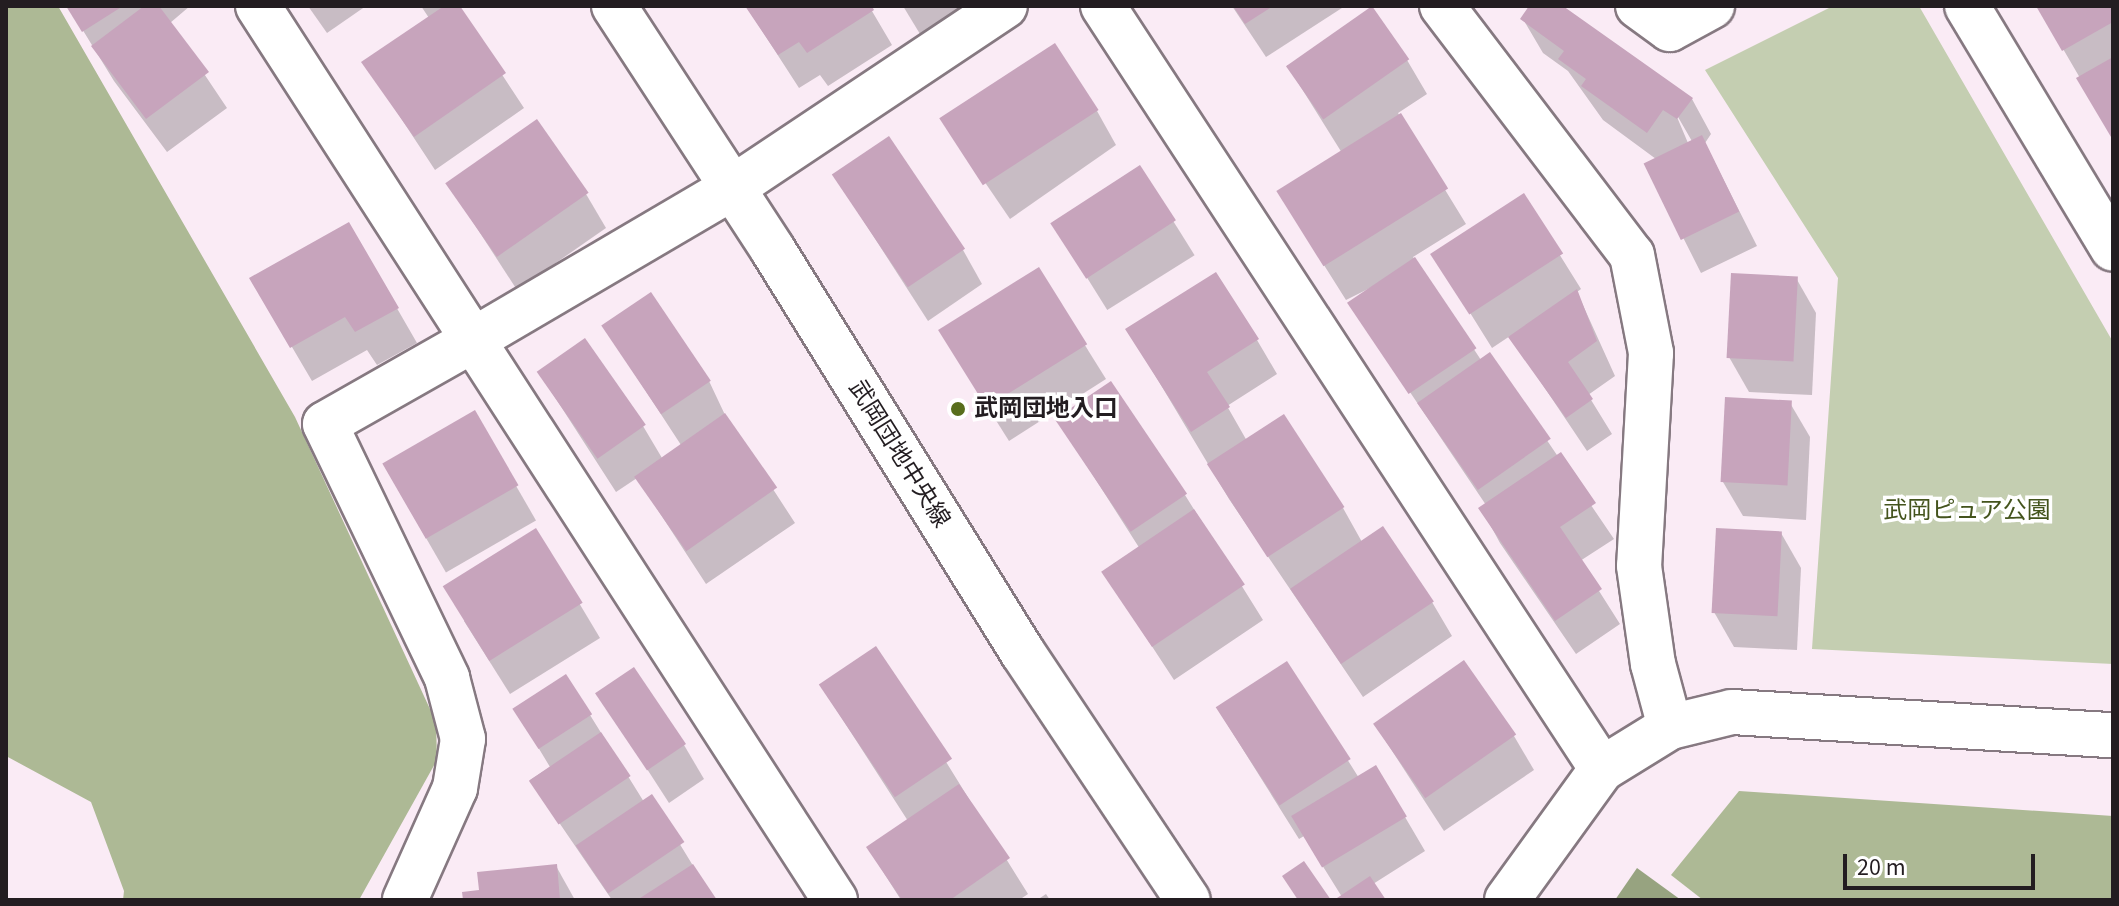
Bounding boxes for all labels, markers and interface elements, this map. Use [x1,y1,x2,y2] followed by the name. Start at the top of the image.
[842,375,956,533] street label: 武岡団地中央線
[974,395,1118,423] place label: 武岡団地入口
[949,400,967,418] marker: 武岡団地入口
[1883,497,2051,525] park label: 武岡ピュア公園
[1847,838,2039,888] scale bar
[1857,850,1906,885] text: 20 m

